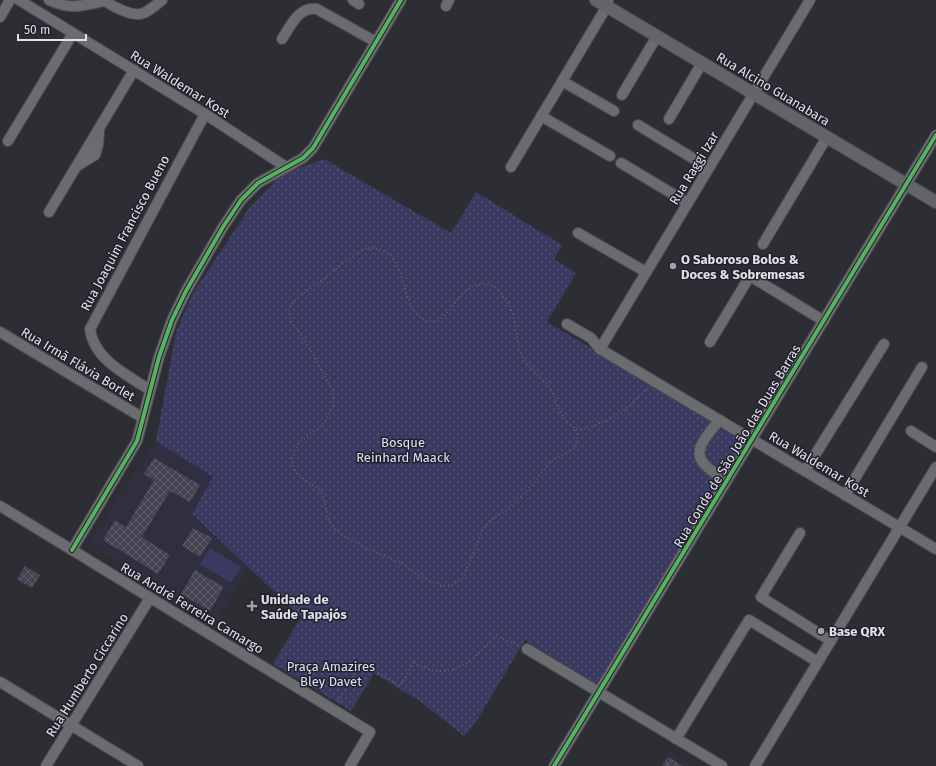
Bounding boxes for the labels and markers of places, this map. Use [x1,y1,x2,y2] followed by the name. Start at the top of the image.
[681,252,806,282] place label: O Saboroso Bolos & Doces & Sobremesas
[668,261,678,271] marker: O Saboroso Bolos & Doces & Sobremesas
[261,592,347,622] place label: Unidade de Saúde Tapajós
[246,600,258,612] marker: Unidade de Saúde Tapajós
[829,624,886,639] place label: Base QRX
[816,626,826,636] marker: Base QRX

